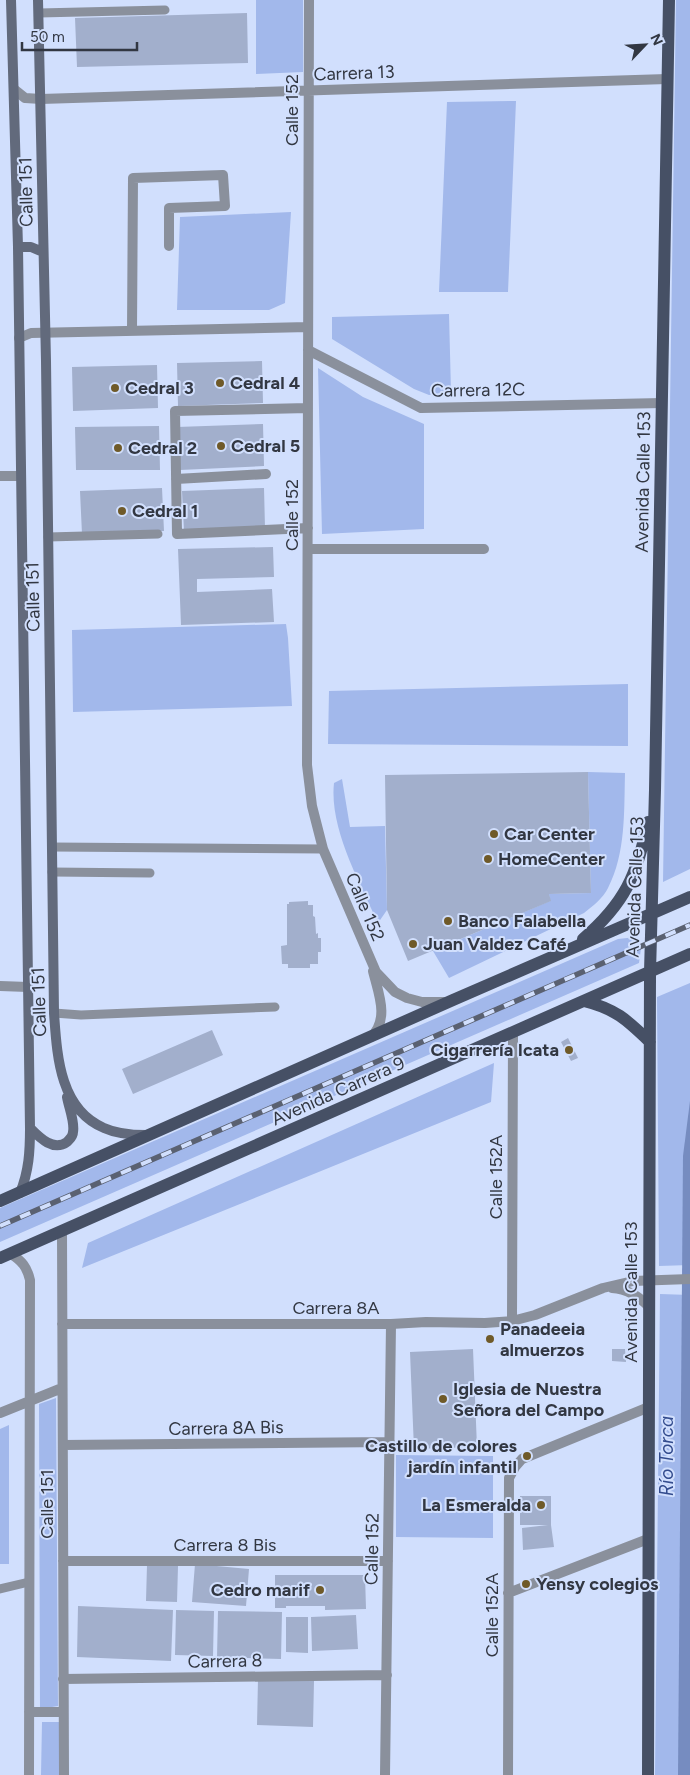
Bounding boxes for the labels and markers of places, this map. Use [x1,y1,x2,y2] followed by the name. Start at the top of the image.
[230,372,300,394] place label: Cedral 4
[125,377,194,399] place label: Cedral 3
[214,377,226,389] marker: Cedral 4
[109,382,121,394] marker: Cedral 3
[231,435,300,457] place label: Cedral 5
[128,437,197,459] place label: Cedral 2
[215,440,227,452] marker: Cedral 5
[112,442,124,454] marker: Cedral 2
[132,500,198,522] place label: Cedral 1
[116,505,128,517] marker: Cedral 1
[504,823,595,845] place label: Car Center
[488,828,500,840] marker: Car Center
[498,848,605,870] place label: HomeCenter
[482,853,494,865] marker: HomeCenter
[458,910,586,932] place label: Banco Falabella
[442,915,454,927] marker: Banco Falabella
[423,933,567,955] place label: Juan Valdez Café
[407,938,419,950] marker: Juan Valdez Café
[430,1039,559,1061] place label: Cigarrería Icata
[563,1044,575,1056] marker: Cigarrería Icata
[500,1318,585,1361] place label: Panadeeia almuerzos
[484,1333,496,1345] marker: Panadeeia almuerzos
[453,1378,604,1421] place label: Iglesia de Nuestra Señora del Campo
[437,1393,449,1405] marker: Iglesia de Nuestra Señora del Campo
[365,1435,518,1478] place label: Castillo de colores jardín infantil
[521,1450,533,1462] marker: Castillo de colores jardín infantil
[422,1494,531,1516] place label: La Esmeralda
[535,1499,547,1511] marker: La Esmeralda
[536,1573,659,1595] place label: Yensy colegios
[520,1578,532,1590] marker: Yensy colegios
[211,1579,311,1601] place label: Cedro marif
[314,1584,326,1596] marker: Cedro marif

